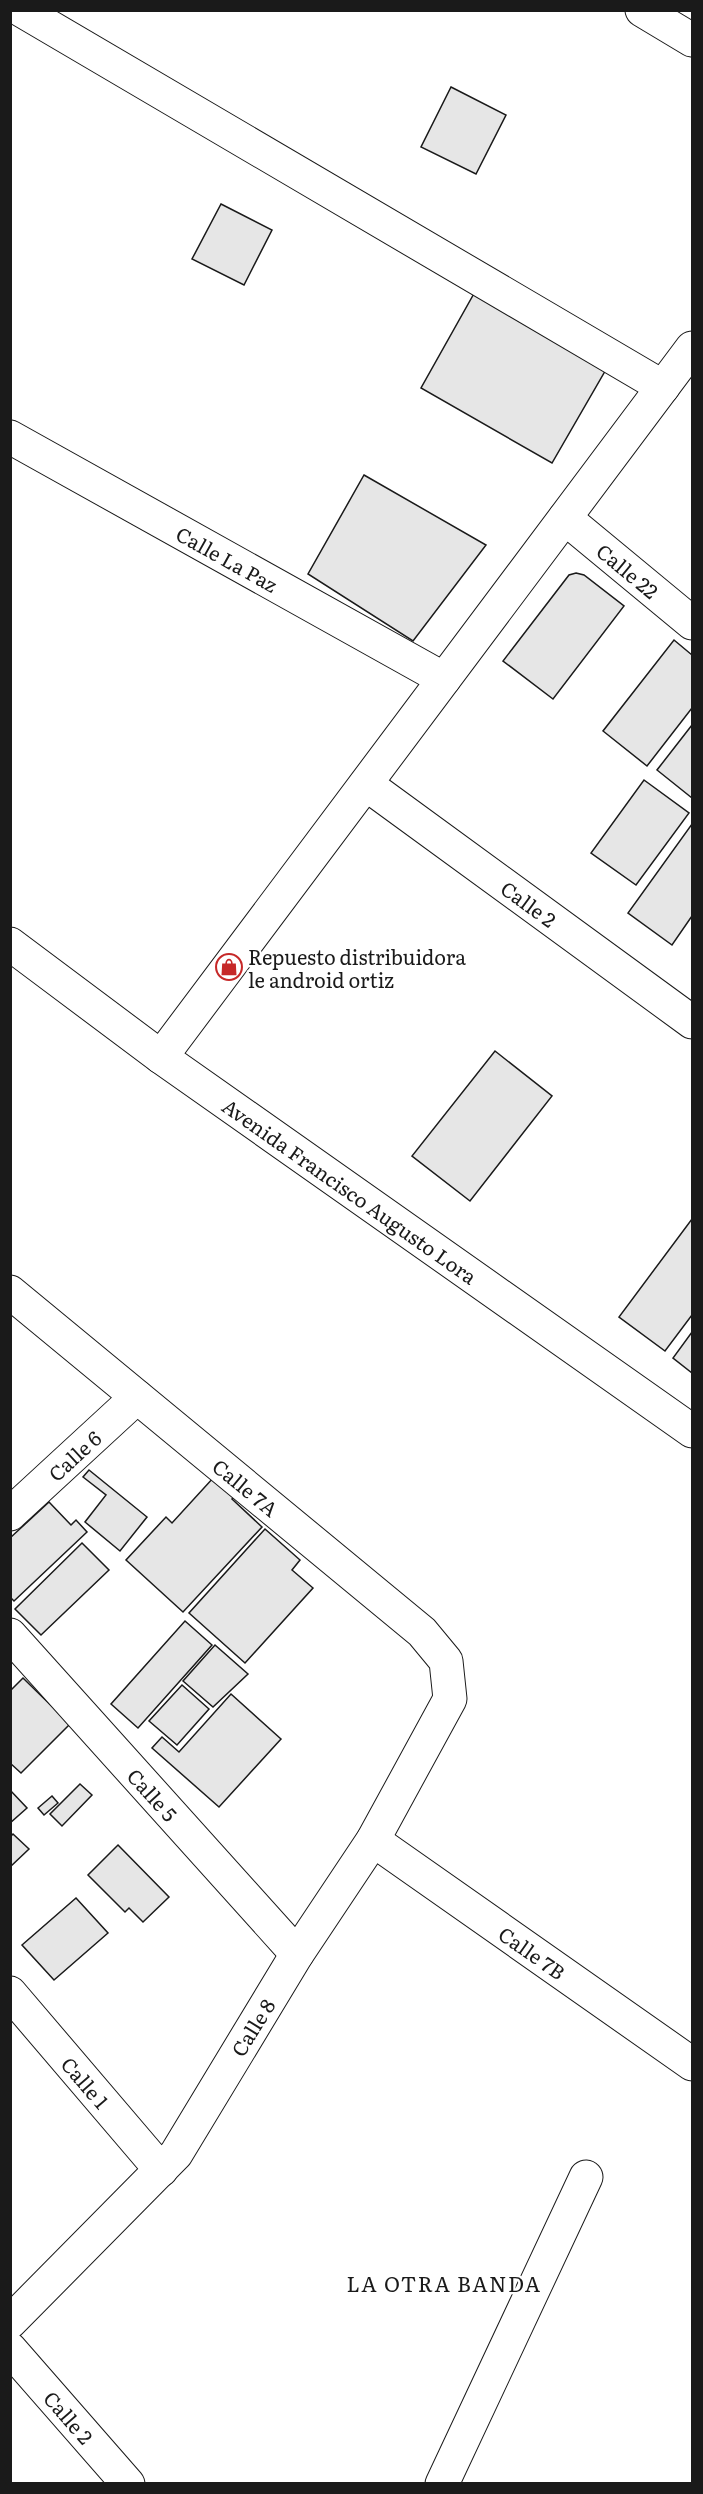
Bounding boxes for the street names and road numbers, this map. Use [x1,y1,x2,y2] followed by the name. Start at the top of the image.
[171,518,284,599] street label: Calle La Paz
[591,536,666,605] street label: Calle 22
[495,873,563,934] street label: Calle 2
[217,1090,484,1291] street label: Avenida Francisco Augusto Lora
[41,1423,107,1487] street label: Calle 6
[207,1451,285,1523] street label: Calle 7A
[121,1761,185,1827] street label: Calle 5
[493,1918,572,1986] street label: Calle 7B
[223,1992,281,2062] street label: Calle 8
[55,2049,117,2115] street label: Calle 1
[37,2383,101,2450] street label: Calle 2

